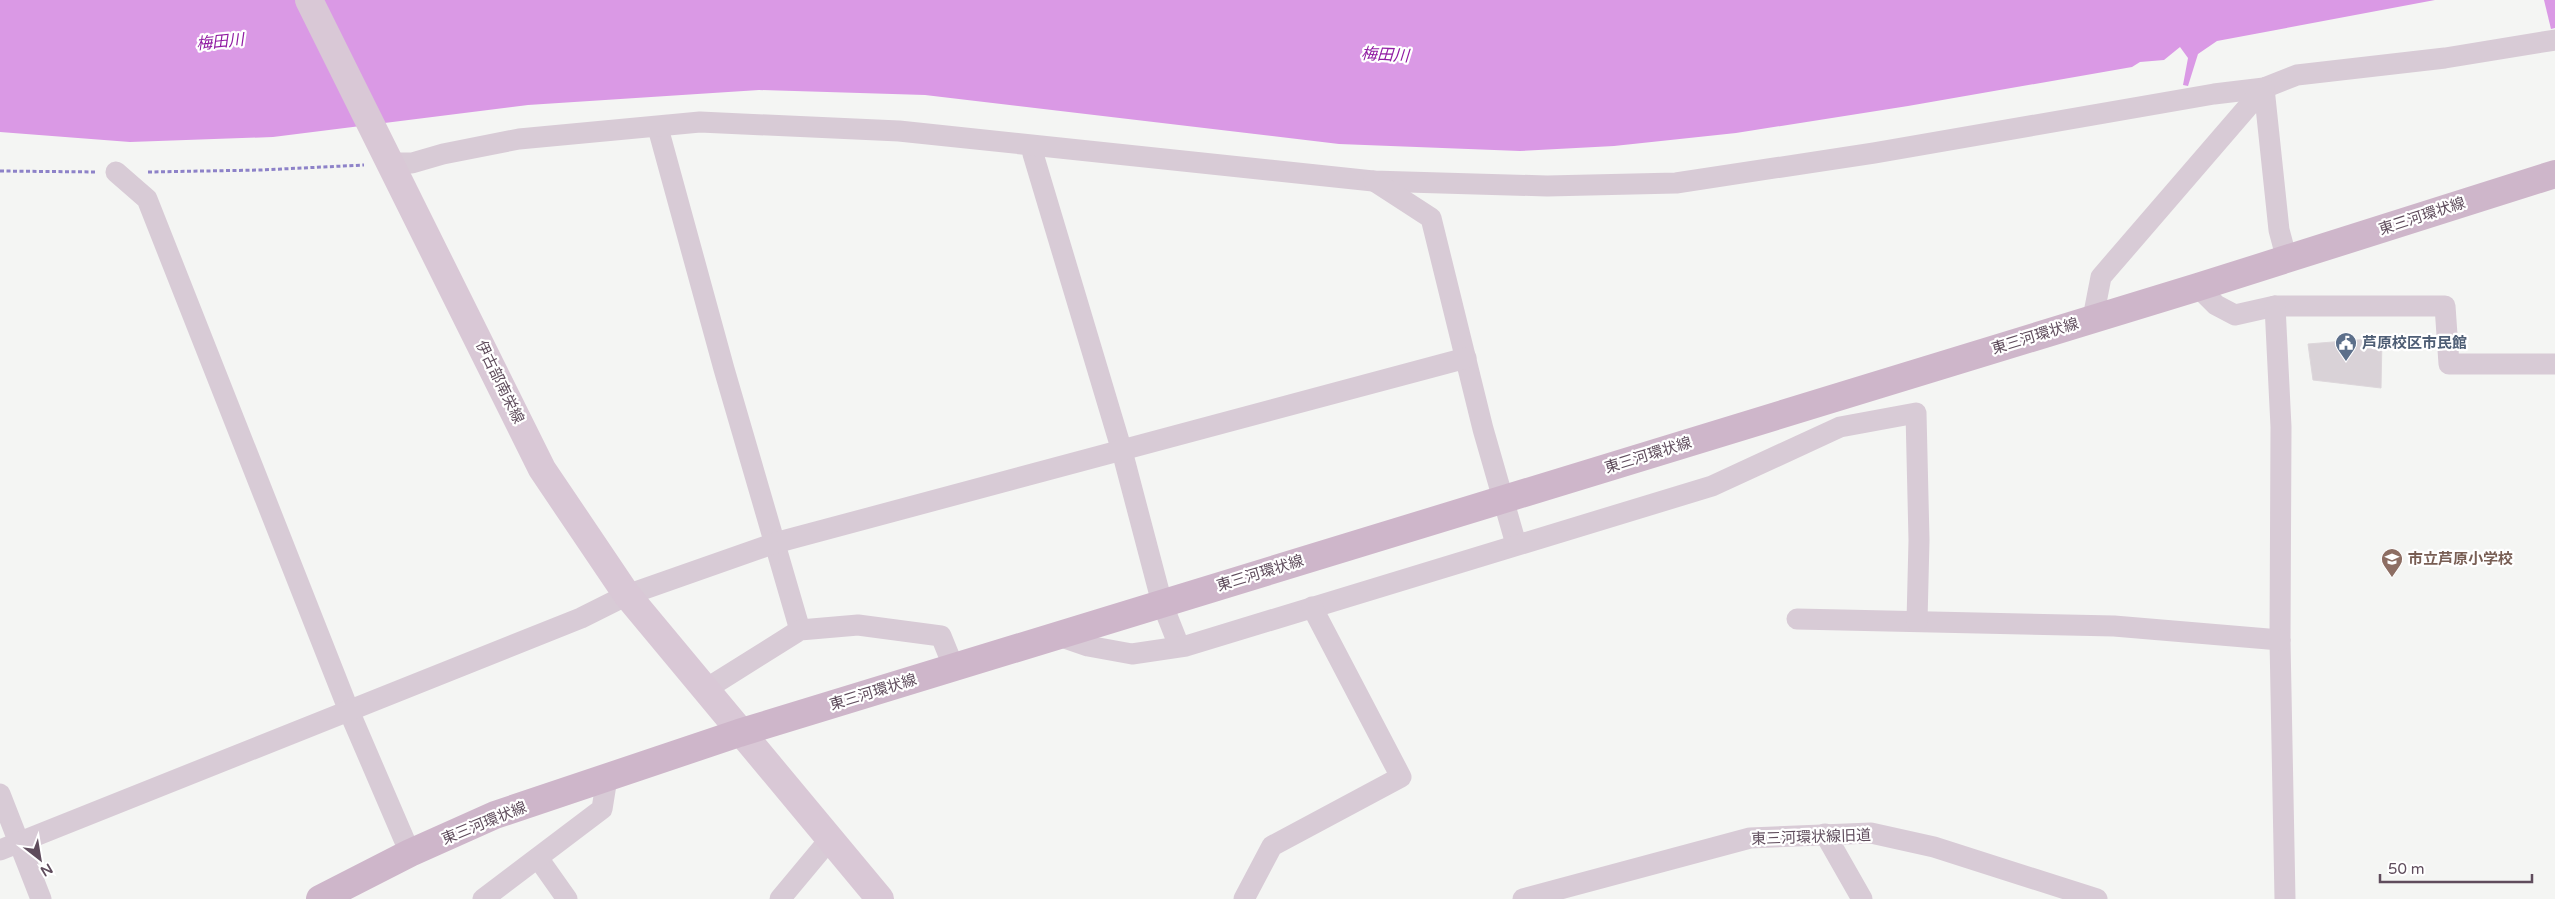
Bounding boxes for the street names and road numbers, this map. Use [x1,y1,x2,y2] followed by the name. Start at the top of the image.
[2376,194,2468,238] street label: 東三河環状線
[1989,314,2081,358] street label: 東三河環状線
[472,338,528,426] street label: 伊古部南栄線
[1602,433,1694,477] street label: 東三河環状線
[1214,551,1306,595] street label: 東三河環状線
[827,670,919,714] street label: 東三河環状線
[439,798,529,848] street label: 東三河環状線
[1751,826,1871,848] street label: 東三河環状線旧道

